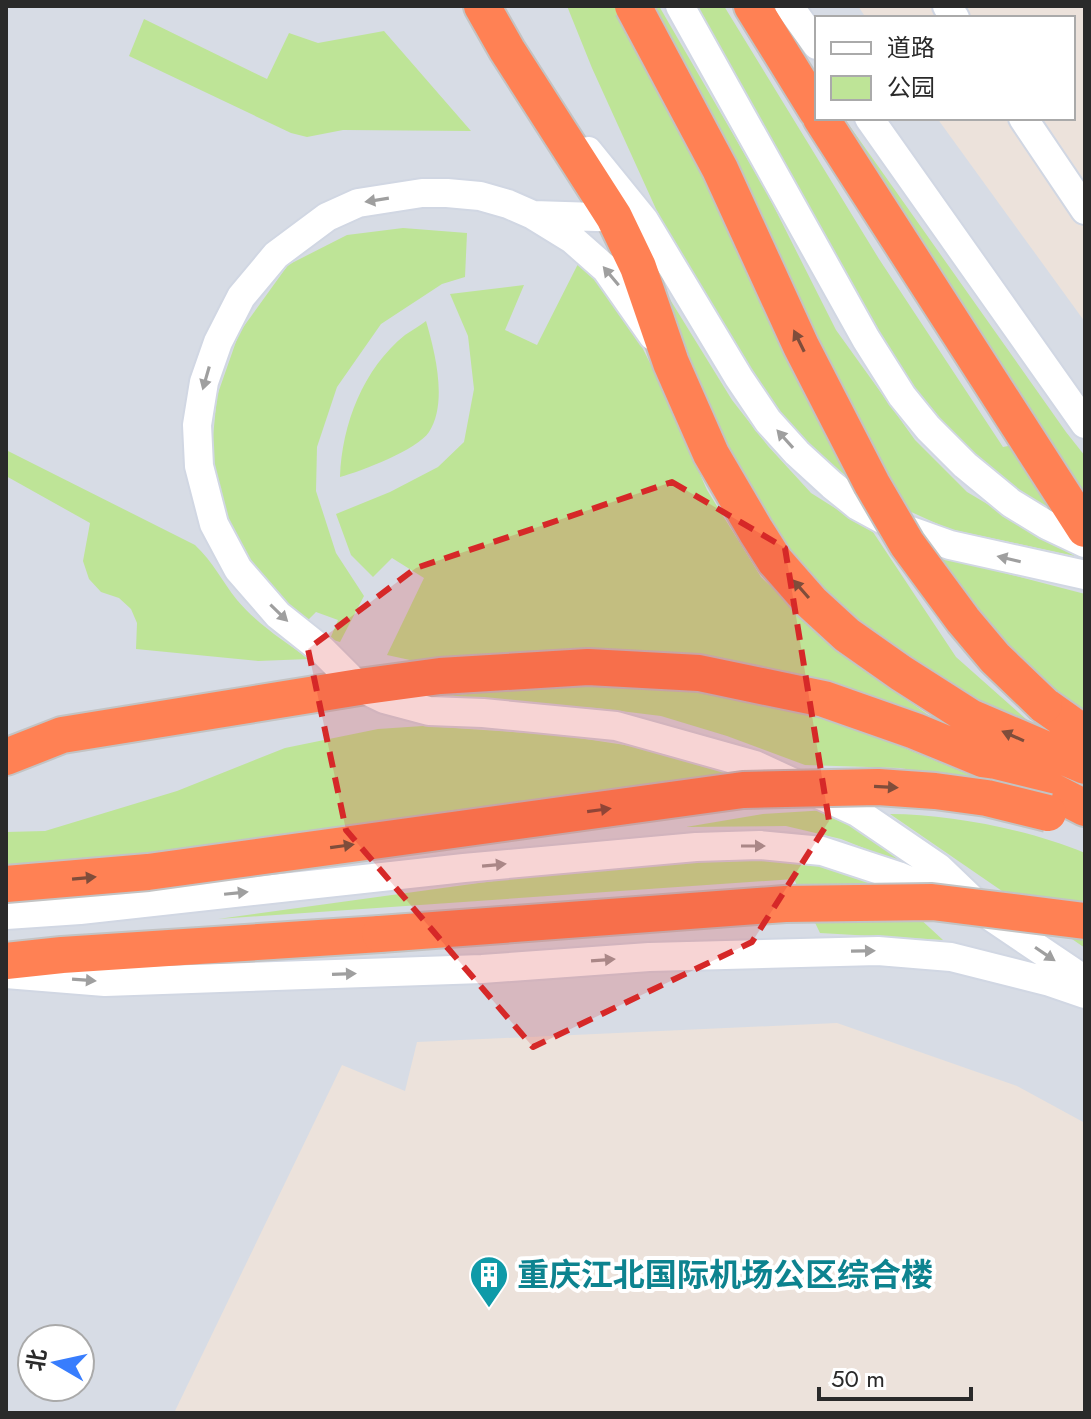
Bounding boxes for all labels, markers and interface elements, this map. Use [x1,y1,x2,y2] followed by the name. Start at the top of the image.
[815,16,1075,120] legend
[887,30,935,65] text: 道路
[887,70,935,105] text: 公园
[364,194,389,207] one-way arrow
[603,266,619,286] one-way arrow
[792,330,806,353] one-way arrow
[199,367,212,391] one-way arrow
[776,430,794,449] one-way arrow
[996,552,1021,565] one-way arrow
[792,580,810,599] one-way arrow
[269,604,288,622] one-way arrow
[1001,729,1025,743] one-way arrow
[874,781,899,794] one-way arrow
[587,803,612,816] one-way arrow
[330,839,355,852] one-way arrow
[741,840,766,852] one-way arrow
[482,858,507,871] one-way arrow
[72,871,97,884] one-way arrow
[224,886,249,899] one-way arrow
[851,945,876,957] one-way arrow
[1035,946,1056,961] one-way arrow
[591,953,616,966] one-way arrow
[332,967,357,980] one-way arrow
[72,974,97,987] one-way arrow
[517,1252,933,1298] place label: 重庆江北国际机场公区综合楼
[468,1254,510,1309] building icon: 重庆江北国际机场公区综合楼
[16,1323,96,1403] north arrow
[19,1346,54,1373] text: 北
[819,1351,971,1401] scale bar
[831,1361,885,1396] text: 50 m

